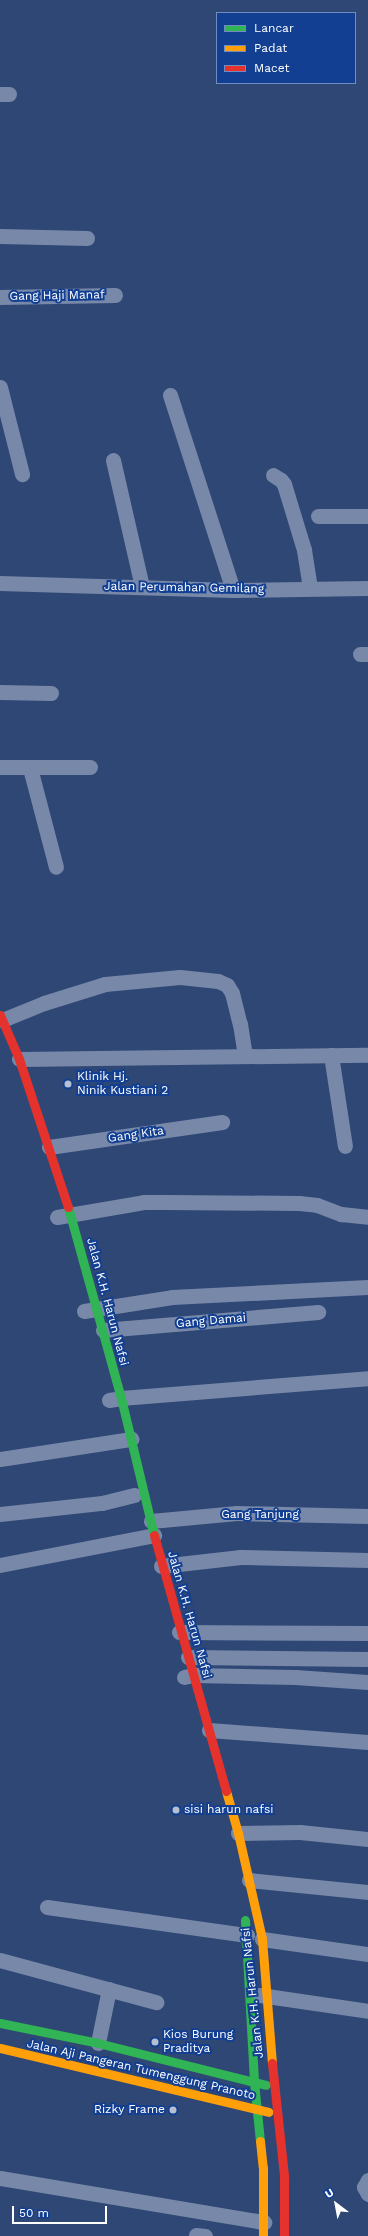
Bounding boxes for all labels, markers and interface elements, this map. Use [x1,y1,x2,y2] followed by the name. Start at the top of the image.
[216,12,356,84] legend
[254,21,294,35] text: Lancar
[254,41,287,55] text: Padat
[254,61,289,75] text: Macet
[9,288,105,304] street label: Gang Haji Manaf
[104,579,264,597] street label: Jalan Perumahan Gemilang
[77,1070,169,1098] place label: Klinik Hj. Ninik Kustiani 2
[62,1078,74,1090] marker: Klinik Hj. Ninik Kustiani 2
[107,1124,165,1146] street label: Gang Kita
[83,1237,131,1367] street label: Jalan K.H. Harun Nafsi
[175,1311,247,1331] street label: Gang Damai
[221,1508,299,1522] street label: Gang Tanjung
[164,1550,214,1680] street label: Jalan K.H. Harun Nafsi
[184,1803,274,1817] place label: sisi harun nafsi
[171,1805,181,1815] marker: sisi harun nafsi
[239,1927,267,2059] street label: Jalan K.H. Harun Nafsi
[163,2028,233,2056] place label: Kios Burung Praditya
[25,2037,257,2103] street label: Jalan Aji Pangeran Tumenggung Pranoto
[150,2037,160,2047] marker: Kios Burung Praditya
[94,2103,165,2117] place label: Rizky Frame
[168,2105,178,2115] marker: Rizky Frame
[316,2184,356,2224] north arrow
[323,2186,336,2201] text: U
[14,2198,109,2224] scale bar
[19,2206,49,2220] text: 50 m

